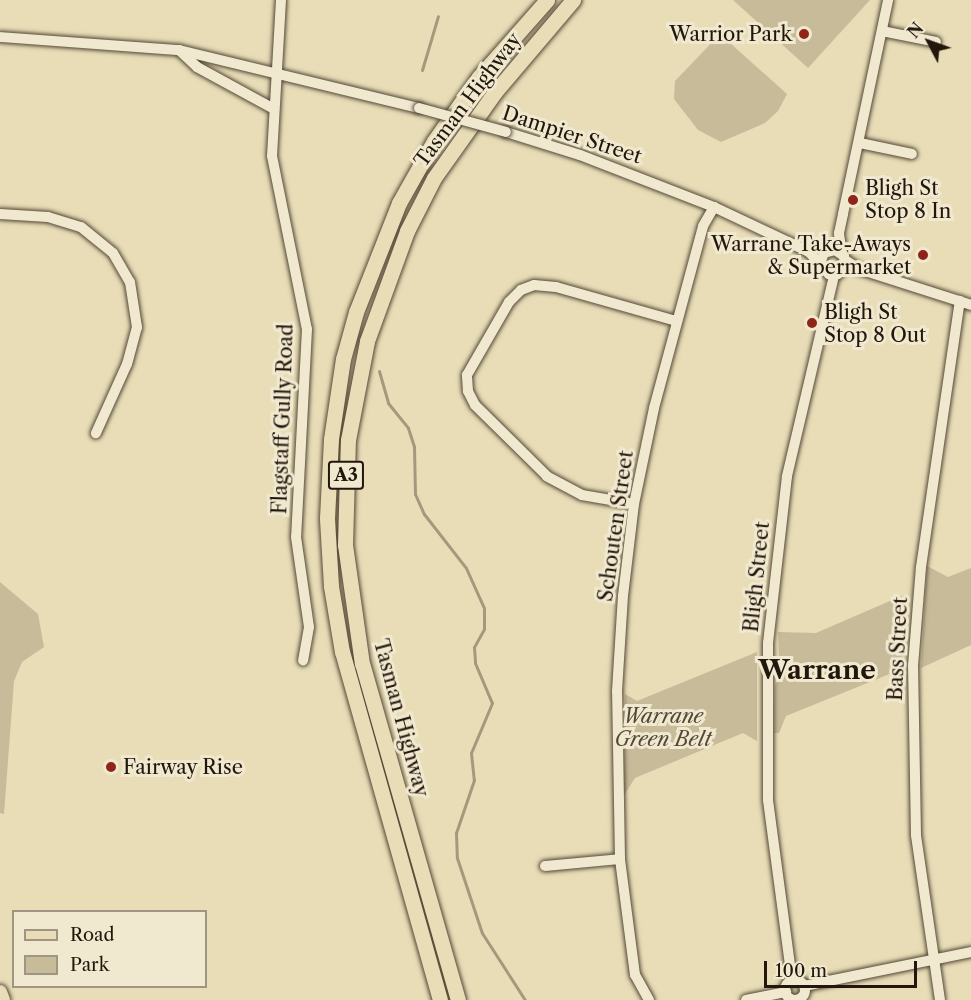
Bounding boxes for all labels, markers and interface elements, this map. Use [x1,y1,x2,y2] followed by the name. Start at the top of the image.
[899,12,959,72] north arrow
[903,18,928,42] text: N
[669,22,792,46] place label: Warrior Park
[797,27,811,41] marker: Warrior Park
[410,28,526,172] street label: Tasman Highway
[499,101,645,169] street label: Dampier Street
[865,176,951,223] place label: Bligh St Stop 8 In
[846,193,860,207] marker: Bligh St Stop 8 In
[711,232,911,279] place label: Warrane Take-Aways & Supermarket
[916,248,930,262] marker: Warrane Take-Aways & Supermarket
[824,300,926,347] place label: Bligh St Stop 8 Out
[805,316,819,330] marker: Bligh St Stop 8 Out
[268,323,298,515] street label: Flagstaff Gully Road
[594,449,638,603] street label: Schouten Street
[326,460,366,490] road number: A3
[739,521,775,633] street label: Bligh Street
[883,596,913,702] street label: Bass Street
[368,637,434,799] street label: Tasman Highway
[758,655,876,687] district label: Warrane
[614,705,712,752] park label: Warrane Green Belt
[123,755,243,779] place label: Fairway Rise
[104,760,118,774] marker: Fairway Rise
[12,910,207,988] legend
[70,924,115,946] text: Road
[767,949,920,987] scale bar
[70,954,109,976] text: Park
[775,960,827,982] text: 100 m

